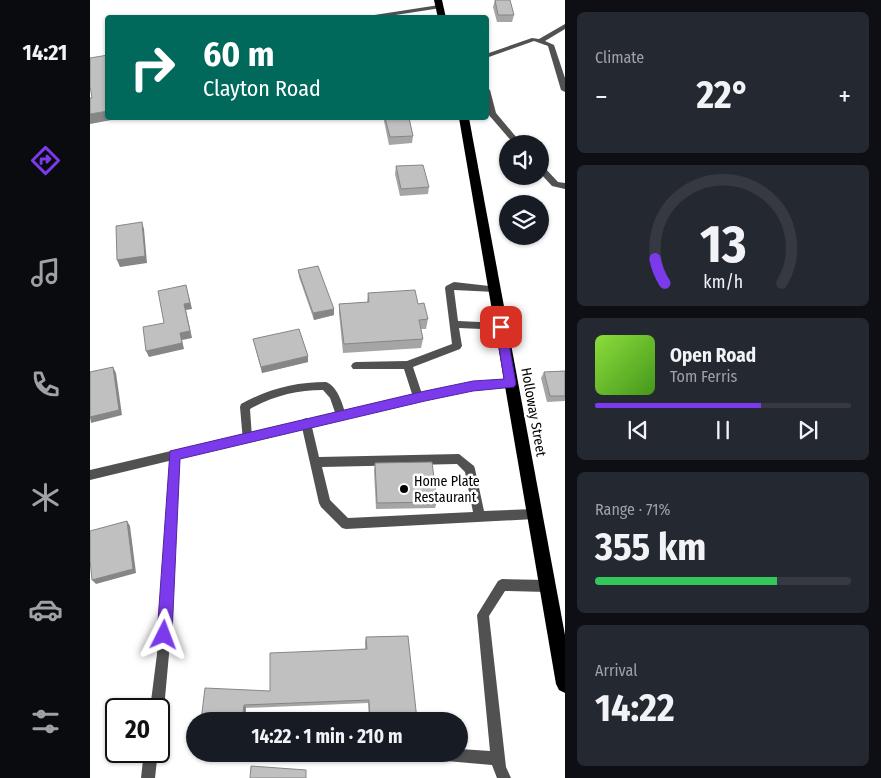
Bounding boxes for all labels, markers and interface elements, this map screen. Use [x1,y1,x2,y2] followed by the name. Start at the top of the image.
[203,33,274,75] text: 60 m
[120,35,185,100] icon: right
[23,39,67,66] text: 14:21
[595,48,644,67] text: Climate
[696,72,749,118] text: 22°
[203,75,321,102] text: Clayton Road
[595,80,608,113] text: −
[838,80,851,113] text: +
[499,135,549,245] map controls
[499,135,549,185] button: sound
[28,143,63,178] icon: directions
[499,195,549,245] button: layers
[700,213,746,276] text: 13
[28,255,63,290] icon: music
[703,271,743,293] text: km/h
[480,306,522,348] pin
[487,313,515,341] icon: arrive
[670,344,756,367] text: Open Road
[517,366,550,458] street label: Holloway Street
[28,367,63,402] icon: phone
[670,367,737,386] text: Tom Ferris
[624,416,652,444] icon: previous
[709,416,737,444] icon: pause
[794,416,822,444] icon: next
[414,473,480,506] place label: Home Plate Restaurant
[28,480,63,515] icon: climate
[398,483,410,495] marker: Home Plate Restaurant
[595,500,670,519] text: Range · 71%
[595,524,706,570] text: 355 km
[28,592,63,627] icon: car
[137,608,189,660] position arrow
[595,661,637,680] text: Arrival
[595,685,675,731] text: 14:22
[105,698,170,763] speed limit sign: 20
[28,704,63,739] icon: filters
[252,725,402,748] text: 14:22 · 1 min · 210 m

